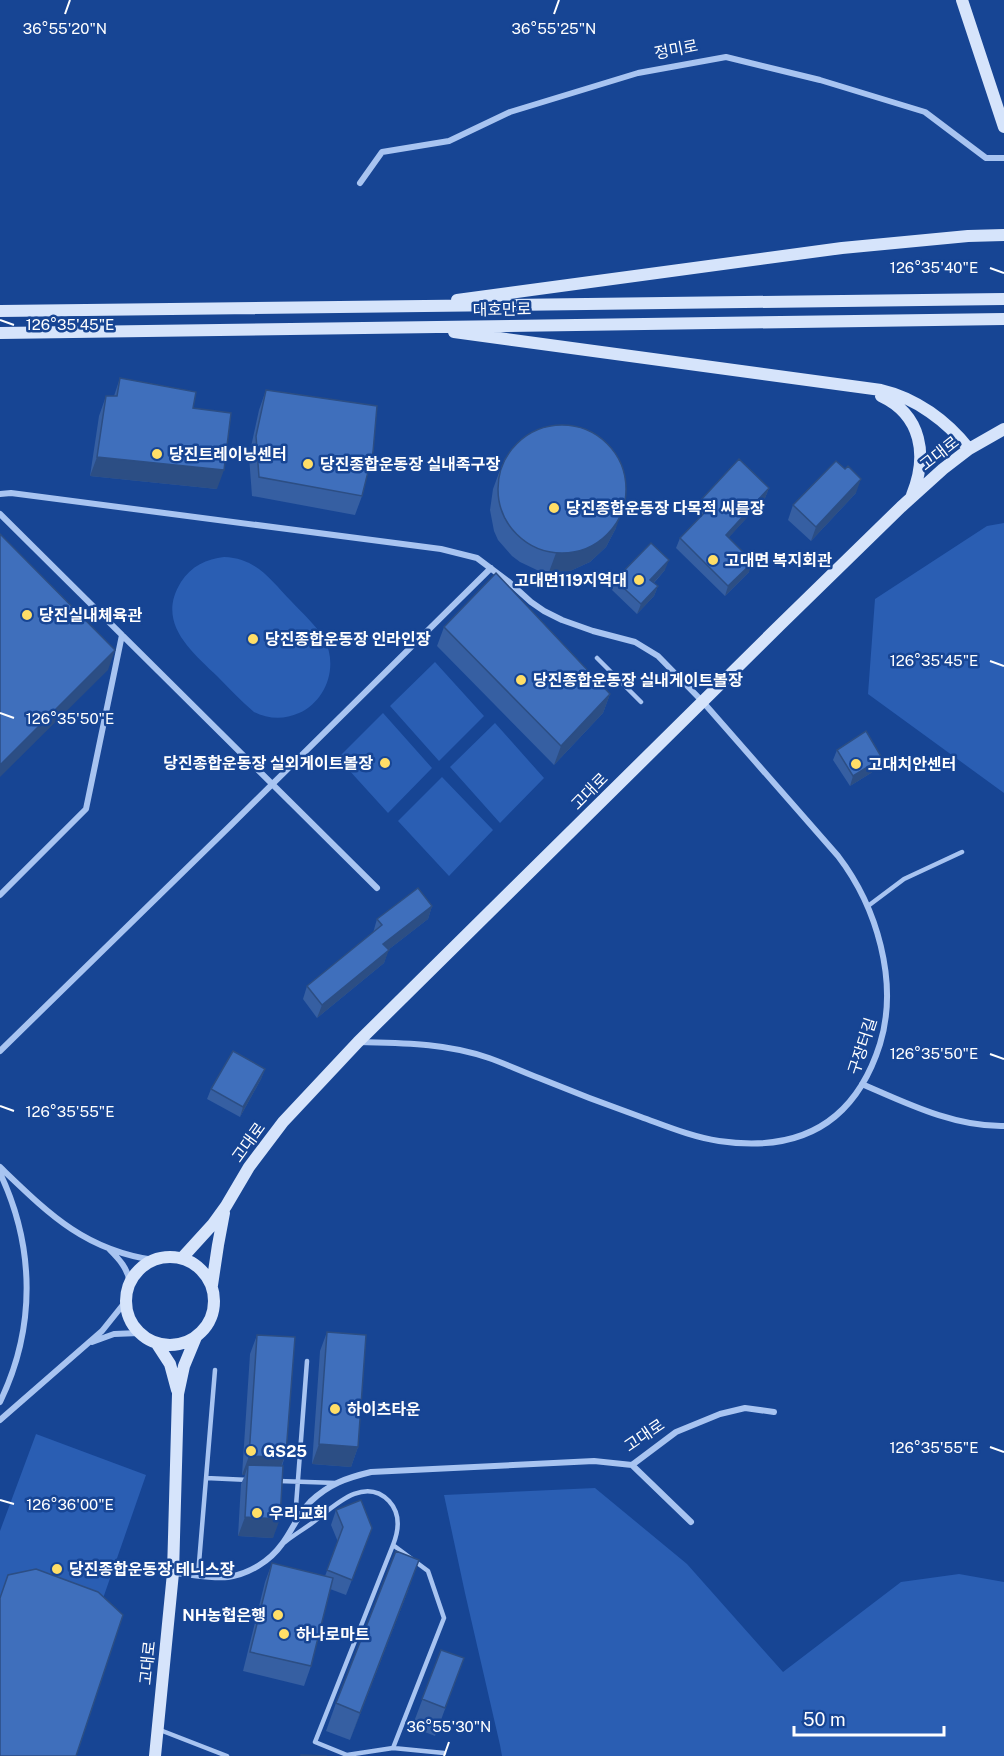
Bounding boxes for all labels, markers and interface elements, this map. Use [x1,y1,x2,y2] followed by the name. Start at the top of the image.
[23,20,107,37] text: 36°55'20"N
[512,20,596,37] text: 36°55'25"N
[653,36,700,63] street label: 정미로
[890,259,978,276] text: 126°35'40"E
[472,299,532,320] street label: 대호만로
[26,316,114,333] text: 126°35'45"E
[916,432,963,474] street label: 고대로
[169,445,287,464] place label: 당진트레이닝센터
[150,447,164,461] marker: 당진트레이닝센터
[320,455,501,474] place label: 당진종합운동장 실내족구장
[301,457,315,471] marker: 당진종합운동장 실내족구장
[566,499,765,518] place label: 당진종합운동장 다목적 씨름장
[547,501,561,515] marker: 당진종합운동장 다목적 씨름장
[725,551,832,570] place label: 고대면 복지회관
[706,553,720,567] marker: 고대면 복지회관
[514,571,627,590] place label: 고대면119지역대
[632,573,646,587] marker: 고대면119지역대
[39,606,142,625] place label: 당진실내체육관
[20,608,34,622] marker: 당진실내체육관
[265,630,431,649] place label: 당진종합운동장 인라인장
[246,632,260,646] marker: 당진종합운동장 인라인장
[890,652,978,669] text: 126°35'45"E
[533,671,743,690] place label: 당진종합운동장 실내게이트볼장
[514,673,528,687] marker: 당진종합운동장 실내게이트볼장
[26,710,114,727] text: 126°35'50"E
[163,754,373,773] place label: 당진종합운동장 실외게이트볼장
[868,755,956,774] place label: 고대치안센터
[378,756,392,770] marker: 당진종합운동장 실외게이트볼장
[849,757,863,771] marker: 고대치안센터
[567,769,612,814] street label: 고대로
[844,1015,881,1077] street label: 구장터길
[890,1045,978,1062] text: 126°35'50"E
[25,1103,115,1120] text: 126°35'55"E
[228,1119,269,1166] street label: 고대로
[347,1400,421,1419] place label: 하이츠타운
[328,1402,342,1416] marker: 하이츠타운
[621,1415,668,1456] street label: 고대로
[889,1439,979,1456] text: 126°35'55"E
[263,1442,307,1461] place label: GS25
[244,1444,258,1458] marker: GS25
[26,1496,114,1513] text: 126°36'00"E
[269,1504,328,1523] place label: 우리교회
[250,1506,264,1520] marker: 우리교회
[69,1560,235,1579] place label: 당진종합운동장 테니스장
[50,1562,64,1576] marker: 당진종합운동장 테니스장
[182,1606,266,1625] place label: NH농협은행
[271,1608,285,1622] marker: NH농협은행
[296,1625,370,1644] place label: 하나로마트
[277,1627,291,1641] marker: 하나로마트
[136,1640,159,1686] street label: 고대로
[794,1699,944,1737] scale bar
[803,1709,846,1730] text: 50 m
[407,1718,491,1735] text: 36°55'30"N

